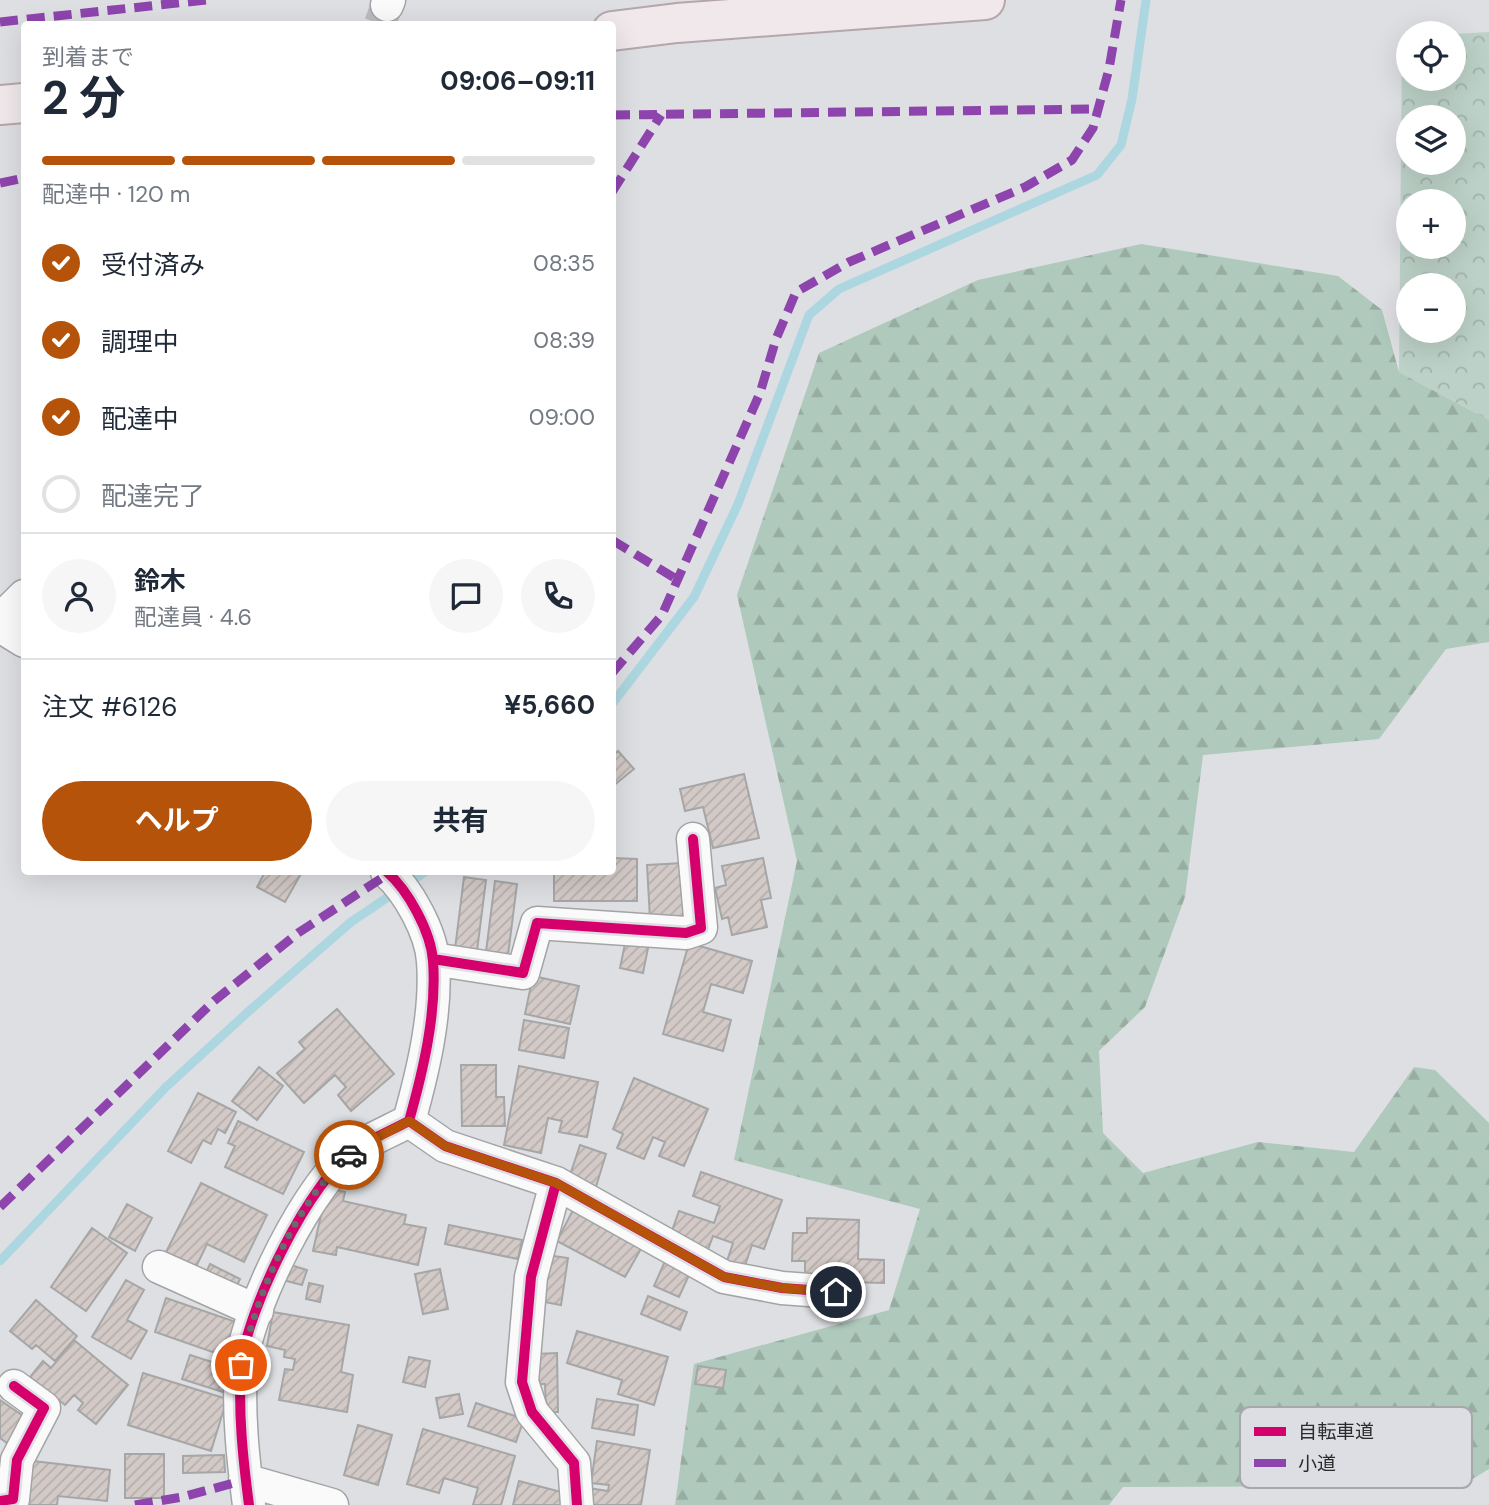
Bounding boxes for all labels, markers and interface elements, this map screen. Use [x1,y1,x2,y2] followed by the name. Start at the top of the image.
[1396,21,1466,343] map controls
[1396,21,1466,91] button: locate
[42,42,134,72] text: 到着まで
[440,64,595,98] text: 09:06–09:11
[42,68,125,128] text: 2 分
[1396,105,1466,175] button: layers
[42,179,190,209] text: 配達中 · 120 m
[1396,189,1466,259] button: +
[42,244,80,282] icon: check
[101,248,205,282] text: 受付済み
[533,248,595,278] text: 08:35
[1396,273,1466,343] button: −
[42,321,80,359] icon: check
[101,325,179,359] text: 調理中
[533,325,595,355] text: 08:39
[42,398,80,436] icon: check
[101,402,179,436] text: 配達中
[529,402,595,432] text: 09:00
[101,479,205,513] text: 配達完了
[42,559,116,633] button: person
[429,559,503,633] button: chat
[521,559,595,633] button: phone
[134,564,186,598] text: 鈴木
[134,602,252,632] text: 配達員 · 4.6
[504,688,595,722] text: ¥5,660
[42,690,178,724] text: 注文 #6126
[42,781,312,861] button: ヘルプ
[326,781,595,861] button: 共有
[314,1120,384,1190] courier
[330,1136,368,1174] icon: car
[806,1262,866,1322] pin
[817,1273,855,1311] icon: home
[211,1335,271,1395] pin
[222,1346,260,1384] icon: bag
[1240,1407,1472,1488] legend
[1298,1419,1374,1444] text: 自転車道
[1298,1451,1336,1476] text: 小道

